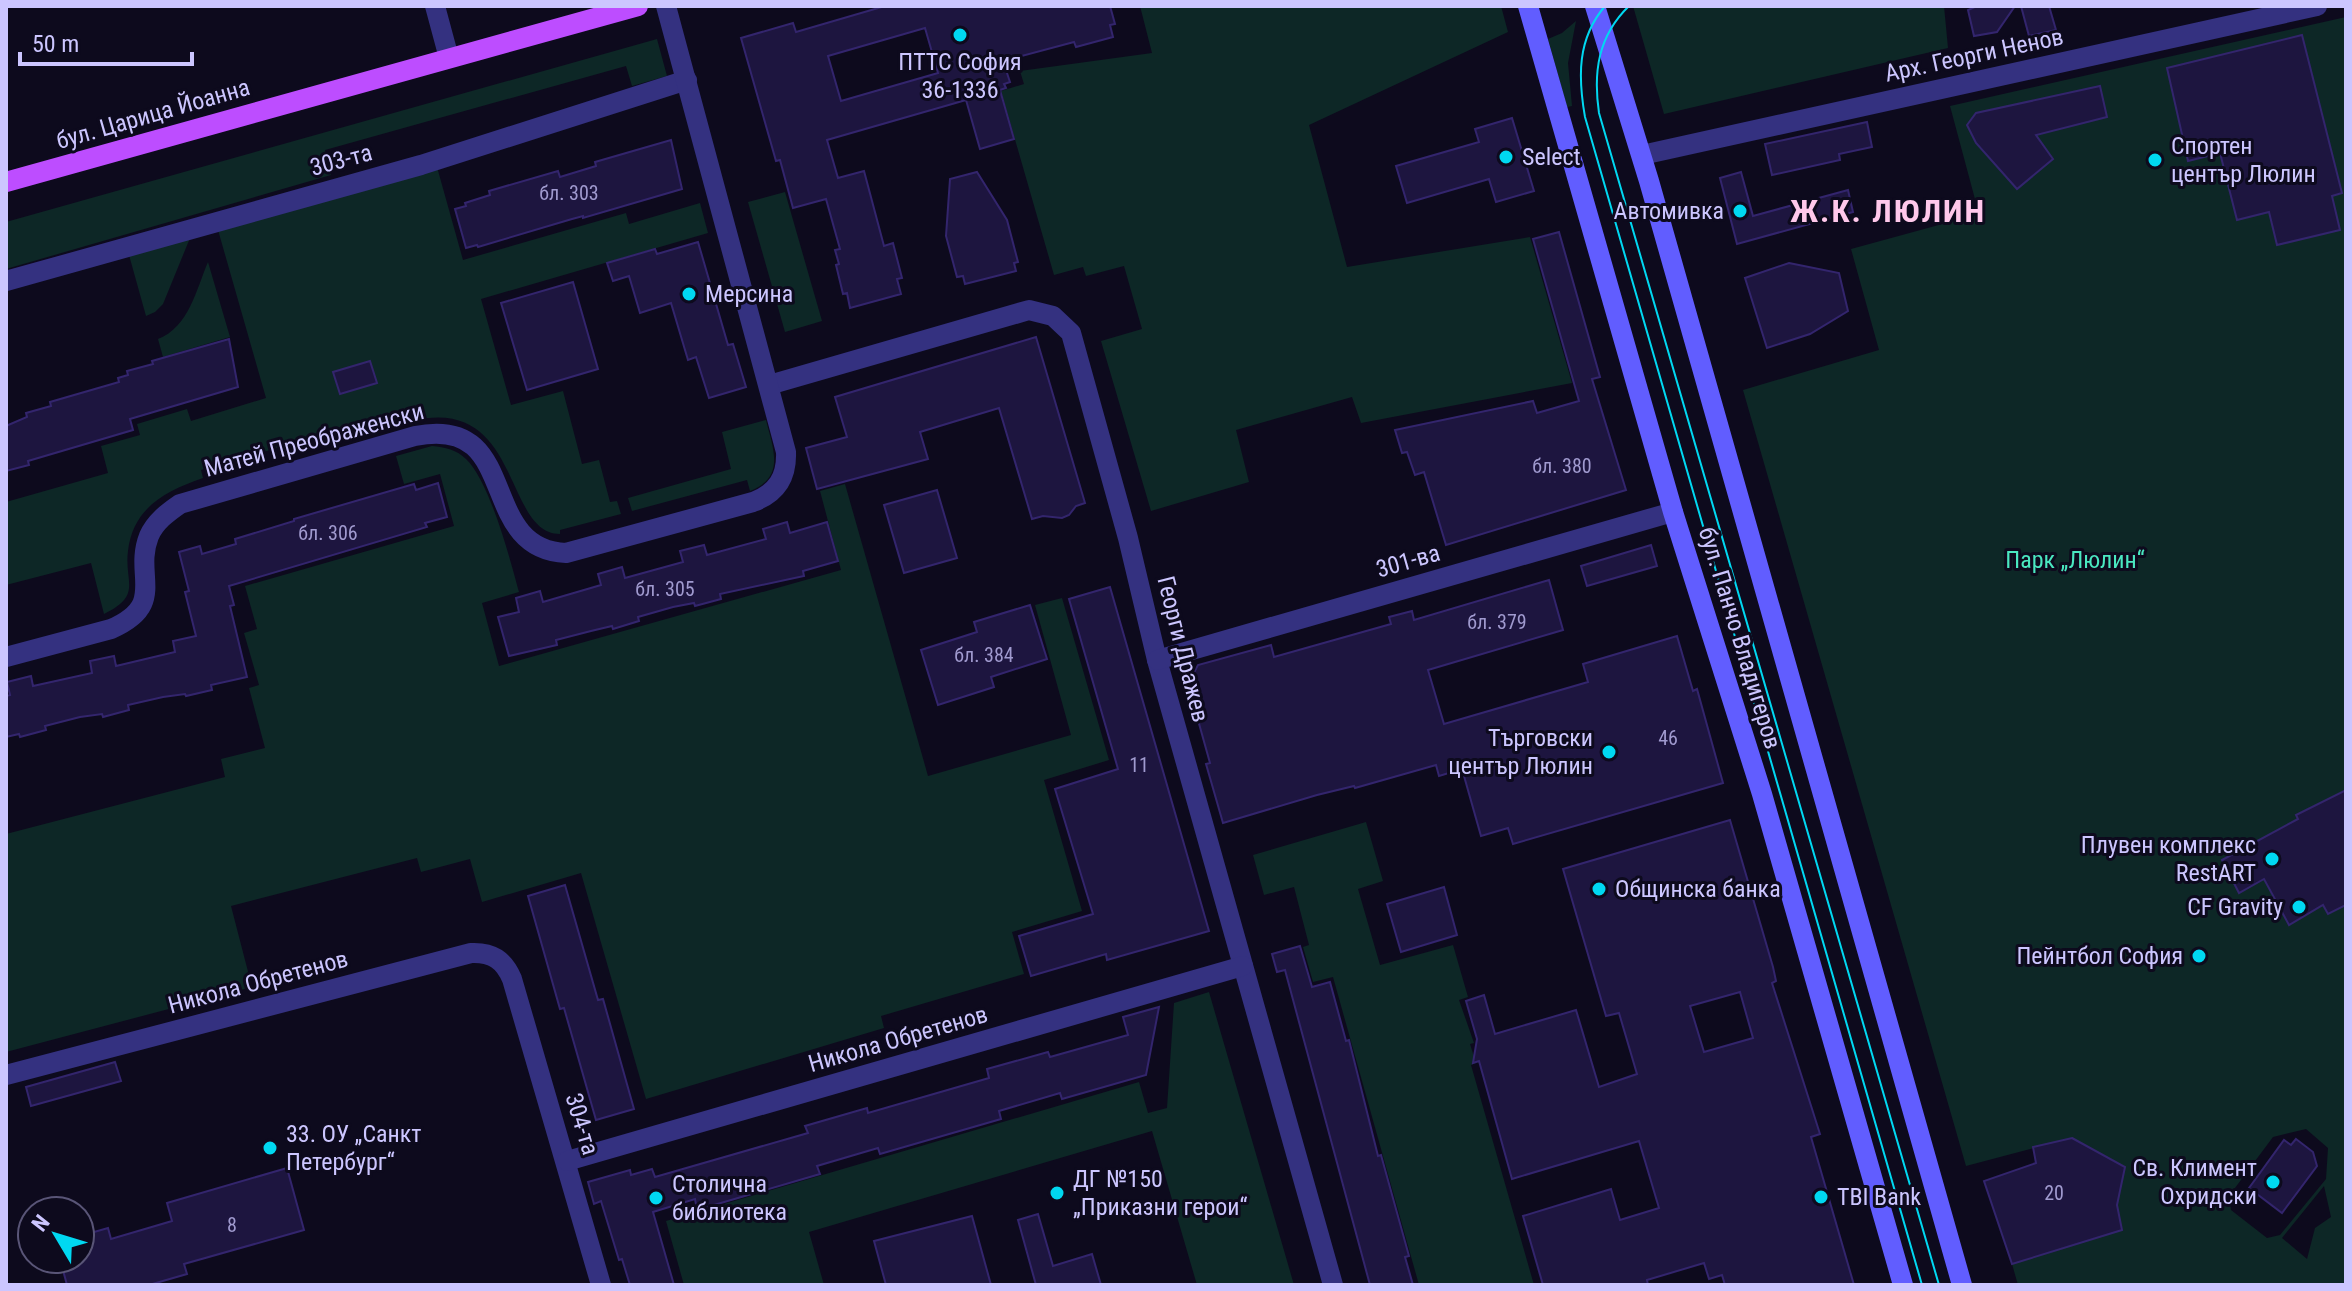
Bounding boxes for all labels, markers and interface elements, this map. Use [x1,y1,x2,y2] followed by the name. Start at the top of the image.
[20,16,192,66] scale bar
[1882,22,2066,88] street label: Арх. Георги Ненов
[951,26,969,44] marker: ПТТС София 36-1336
[32,30,79,58] text: 50 m
[898,48,1022,104] place label: ПТТС София 36-1336
[53,73,253,155] street label: бул. Царица Йоанна
[2171,132,2316,188] place label: Спортен център Люлин
[307,138,375,182] street label: 303-та
[1522,143,1581,171] place label: Select
[1497,148,1515,166] marker: Select
[2146,151,2164,169] marker: Спортен център Люлин
[539,181,599,205] house number: бл. 303
[1790,192,1986,230] district label: Ж.К. ЛЮЛИН
[1614,197,1724,225] place label: Автомивка
[1731,202,1749,220] marker: Автомивка
[705,280,793,308] place label: Мерсина
[680,285,698,303] marker: Мерсина
[201,397,427,483] street label: Матей Преображенски
[1532,454,1592,478] house number: бл. 380
[298,521,358,545] house number: бл. 306
[1693,524,1787,752] street label: бул. Панчо Владигеров
[1373,539,1443,583] street label: 301-ва
[2005,546,2145,574] park label: Парк „Люлин“
[1151,573,1215,725] street label: Георги Дражев
[635,577,695,601] house number: бл. 305
[1467,610,1527,634] house number: бл. 379
[954,643,1014,667] house number: бл. 384
[1448,724,1593,780] place label: Търговски център Люлин
[1658,726,1678,750] house number: 46
[1600,743,1618,761] marker: Търговски център Люлин
[1129,753,1149,777] house number: 11
[2081,831,2256,887] place label: Плувен комплекс RestART
[2263,850,2281,868] marker: Плувен комплекс RestART
[1615,875,1781,903] place label: Общинска банка
[1590,880,1608,898] marker: Общинска банка
[2187,893,2283,921] place label: CF Gravity
[2290,898,2308,916] marker: CF Gravity
[2016,942,2183,970] place label: Пейнтбол София
[165,945,351,1019] street label: Никола Обретенов
[2190,947,2208,965] marker: Пейнтбол София
[805,1000,991,1078] street label: Никола Обретенов
[559,1090,605,1158] street label: 304-та
[286,1120,422,1176] place label: 33. ОУ „Санкт Петербург“
[261,1139,279,1157] marker: 33. ОУ „Санкт Петербург“
[2132,1154,2257,1210] place label: Св. Климент Охридски
[1073,1165,1248,1221] place label: ДГ №150 „Приказни герои“
[672,1170,787,1226] place label: Столична библиотека
[2264,1173,2282,1191] marker: Св. Климент Охридски
[2044,1181,2064,1205] house number: 20
[1837,1183,1921,1211] place label: TBI Bank
[1048,1184,1066,1202] marker: ДГ №150 „Приказни герои“
[1812,1188,1830,1206] marker: TBI Bank
[647,1189,665,1207] marker: Столична библиотека
[16,1195,96,1275] north arrow
[27,1210,55,1236] text: N
[227,1213,237,1237] house number: 8

